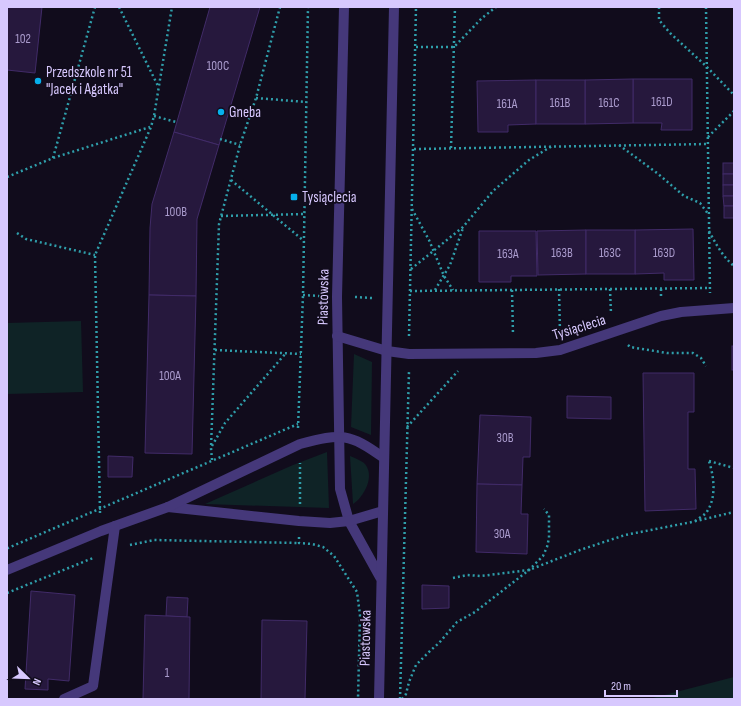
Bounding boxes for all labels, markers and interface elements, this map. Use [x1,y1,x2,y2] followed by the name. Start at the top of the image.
[15,31,31,47] house number: 102
[207,58,229,74] house number: 100C
[46,63,133,99] place label: Przedszkole nr 51 "Jacek i Agatka"
[33,76,43,86] marker: Przedszkole nr 51 "Jacek i Agatka"
[651,94,673,110] house number: 161D
[550,95,571,111] house number: 161B
[598,95,620,111] house number: 161C
[497,96,518,112] house number: 161A
[229,103,261,122] place label: Gneba
[216,107,226,117] marker: Gneba
[302,188,357,207] place label: Tysiąclecia
[289,192,299,202] marker: Tysiąclecia
[165,204,187,220] house number: 100B
[551,245,573,261] house number: 163B
[599,245,621,261] house number: 163C
[653,245,675,261] house number: 163D
[497,246,519,262] house number: 163A
[314,269,333,325] street label: Piastowska
[550,310,608,345] street label: Tysiąclecia
[159,368,181,384] house number: 100A
[496,430,514,446] house number: 30B
[494,526,511,542] house number: 30A
[356,610,375,666] street label: Piastowska
[8,658,48,698] north arrow
[165,665,170,681] house number: 1
[605,672,677,698] scale bar
[30,676,44,687] text: N
[611,679,631,694] text: 20 m

